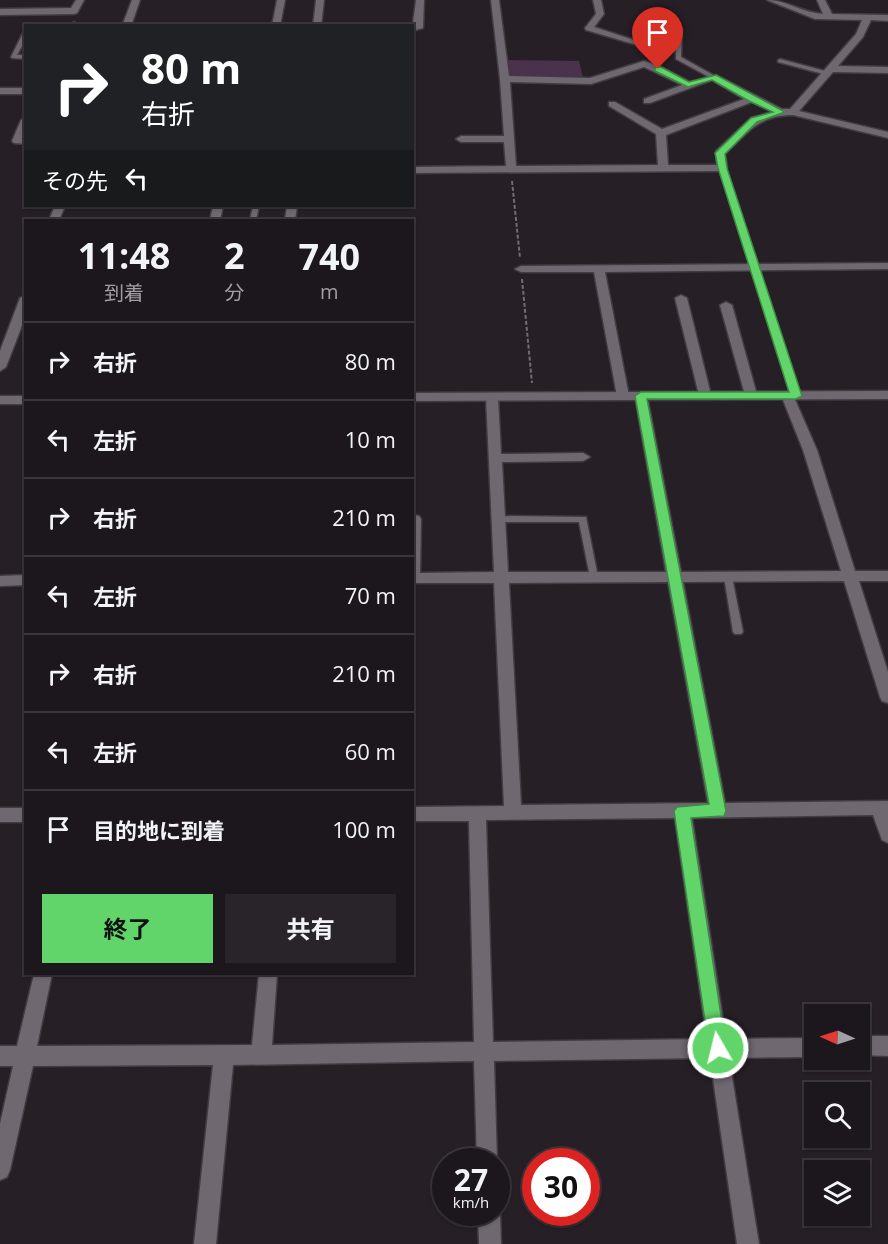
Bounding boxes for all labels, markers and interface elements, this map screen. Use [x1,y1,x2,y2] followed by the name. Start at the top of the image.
[632,7,683,69] pin
[641,16,674,49] icon: arrive
[141,39,241,96] text: 80 m
[42,48,120,126] icon: right
[141,95,195,132] text: 右折
[120,162,153,195] icon: left
[42,165,108,195] text: その先
[78,231,170,280] text: 11:48
[224,231,245,280] text: 2
[298,232,360,281] text: 740
[320,278,339,305] text: m
[104,279,144,306] text: 到着
[224,279,244,306] text: 分
[42,345,75,378] icon: right
[345,346,396,376] text: 80 m
[93,347,137,377] text: 右折
[42,423,75,456] icon: left
[345,424,396,454] text: 10 m
[93,425,137,455] text: 左折
[42,501,75,534] icon: right
[332,502,396,532] text: 210 m
[93,503,137,533] text: 右折
[42,579,75,612] icon: left
[345,580,396,610] text: 70 m
[93,581,137,611] text: 左折
[42,657,75,690] icon: right
[332,658,396,688] text: 210 m
[93,659,137,689] text: 右折
[42,735,75,768] icon: left
[345,736,396,766] text: 60 m
[93,737,137,767] text: 左折
[42,813,75,846] icon: arrive
[332,814,396,844] text: 100 m
[93,815,225,845] text: 目的地に到着
[42,894,213,963] button: 終了
[225,894,396,963] button: 共有
[804,1004,870,1070] north arrow
[804,1004,870,1226] map controls
[686,1016,750,1080] position arrow
[804,1082,870,1148] button: search
[522,1148,600,1226] speed limit sign: 30
[454,1159,488,1200] text: 27
[804,1160,870,1226] button: layers
[453,1192,489,1212] text: km/h

